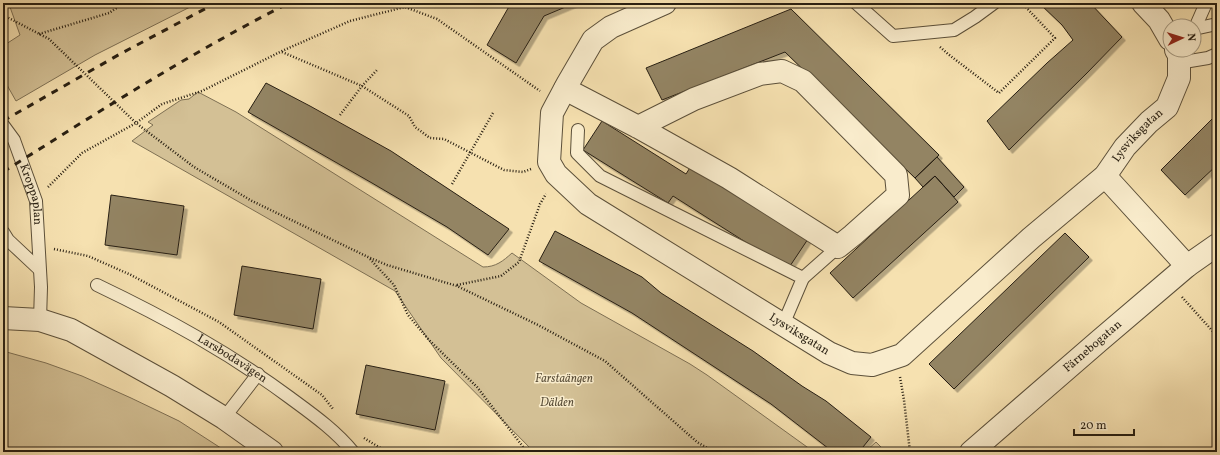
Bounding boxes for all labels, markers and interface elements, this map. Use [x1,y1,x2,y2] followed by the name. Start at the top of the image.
[1162,18,1202,58] north arrow
[1183,33,1198,42] text: N
[1109,105,1167,166] street label: Lysviksgatan
[15,162,45,225] street label: Kroppaplan
[766,310,832,359] street label: Lysviksgatan
[1060,317,1125,376] street label: Färnebogatan
[194,331,270,387] street label: Larsbodavägen
[535,371,593,387] park label: Farstaängen
[540,395,574,411] park label: Dälden
[1074,411,1134,437] scale bar
[1080,418,1107,434] text: 20 m

